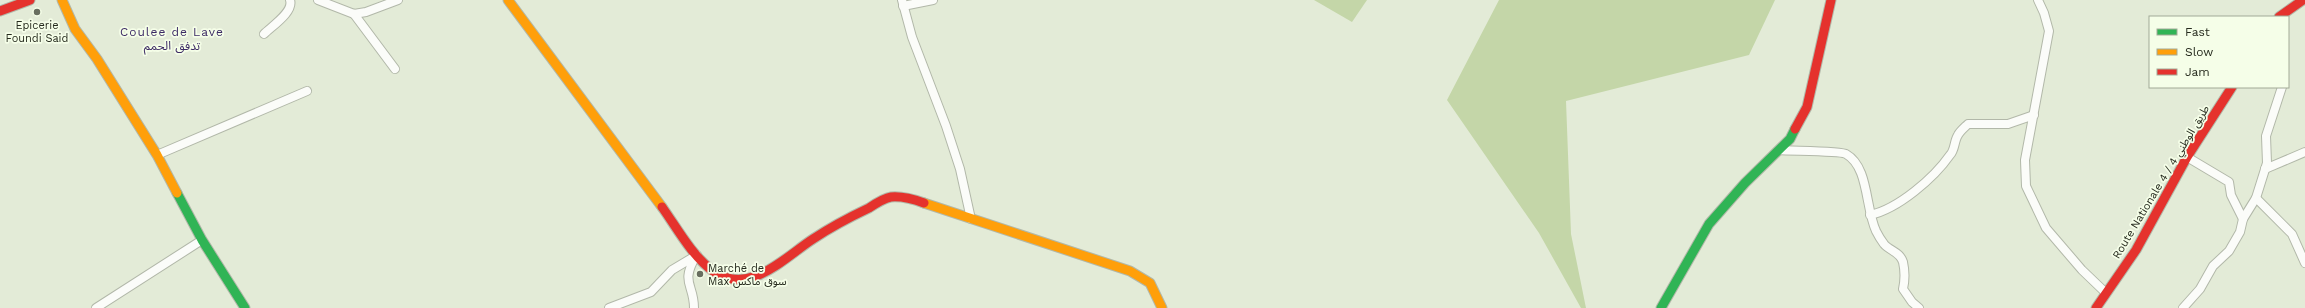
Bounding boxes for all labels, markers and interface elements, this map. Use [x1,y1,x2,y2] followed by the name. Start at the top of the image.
[32,7,42,17] marker: Epicerie Foundi Said
[2149,16,2289,88] legend
[6,19,68,45] place label: Epicerie Foundi Said
[120,25,224,55] district label: Coulee de Lave تدفق الحمم
[2185,25,2210,39] text: Fast
[2185,45,2213,59] text: Slow
[2185,65,2210,79] text: Jam
[2110,103,2214,262] street label: Route Nationale 4 / طريق الوطني 4
[708,262,787,288] place label: Marché de Max سوق ماكس
[695,269,705,279] marker: Marché de Max سوق ماكس

